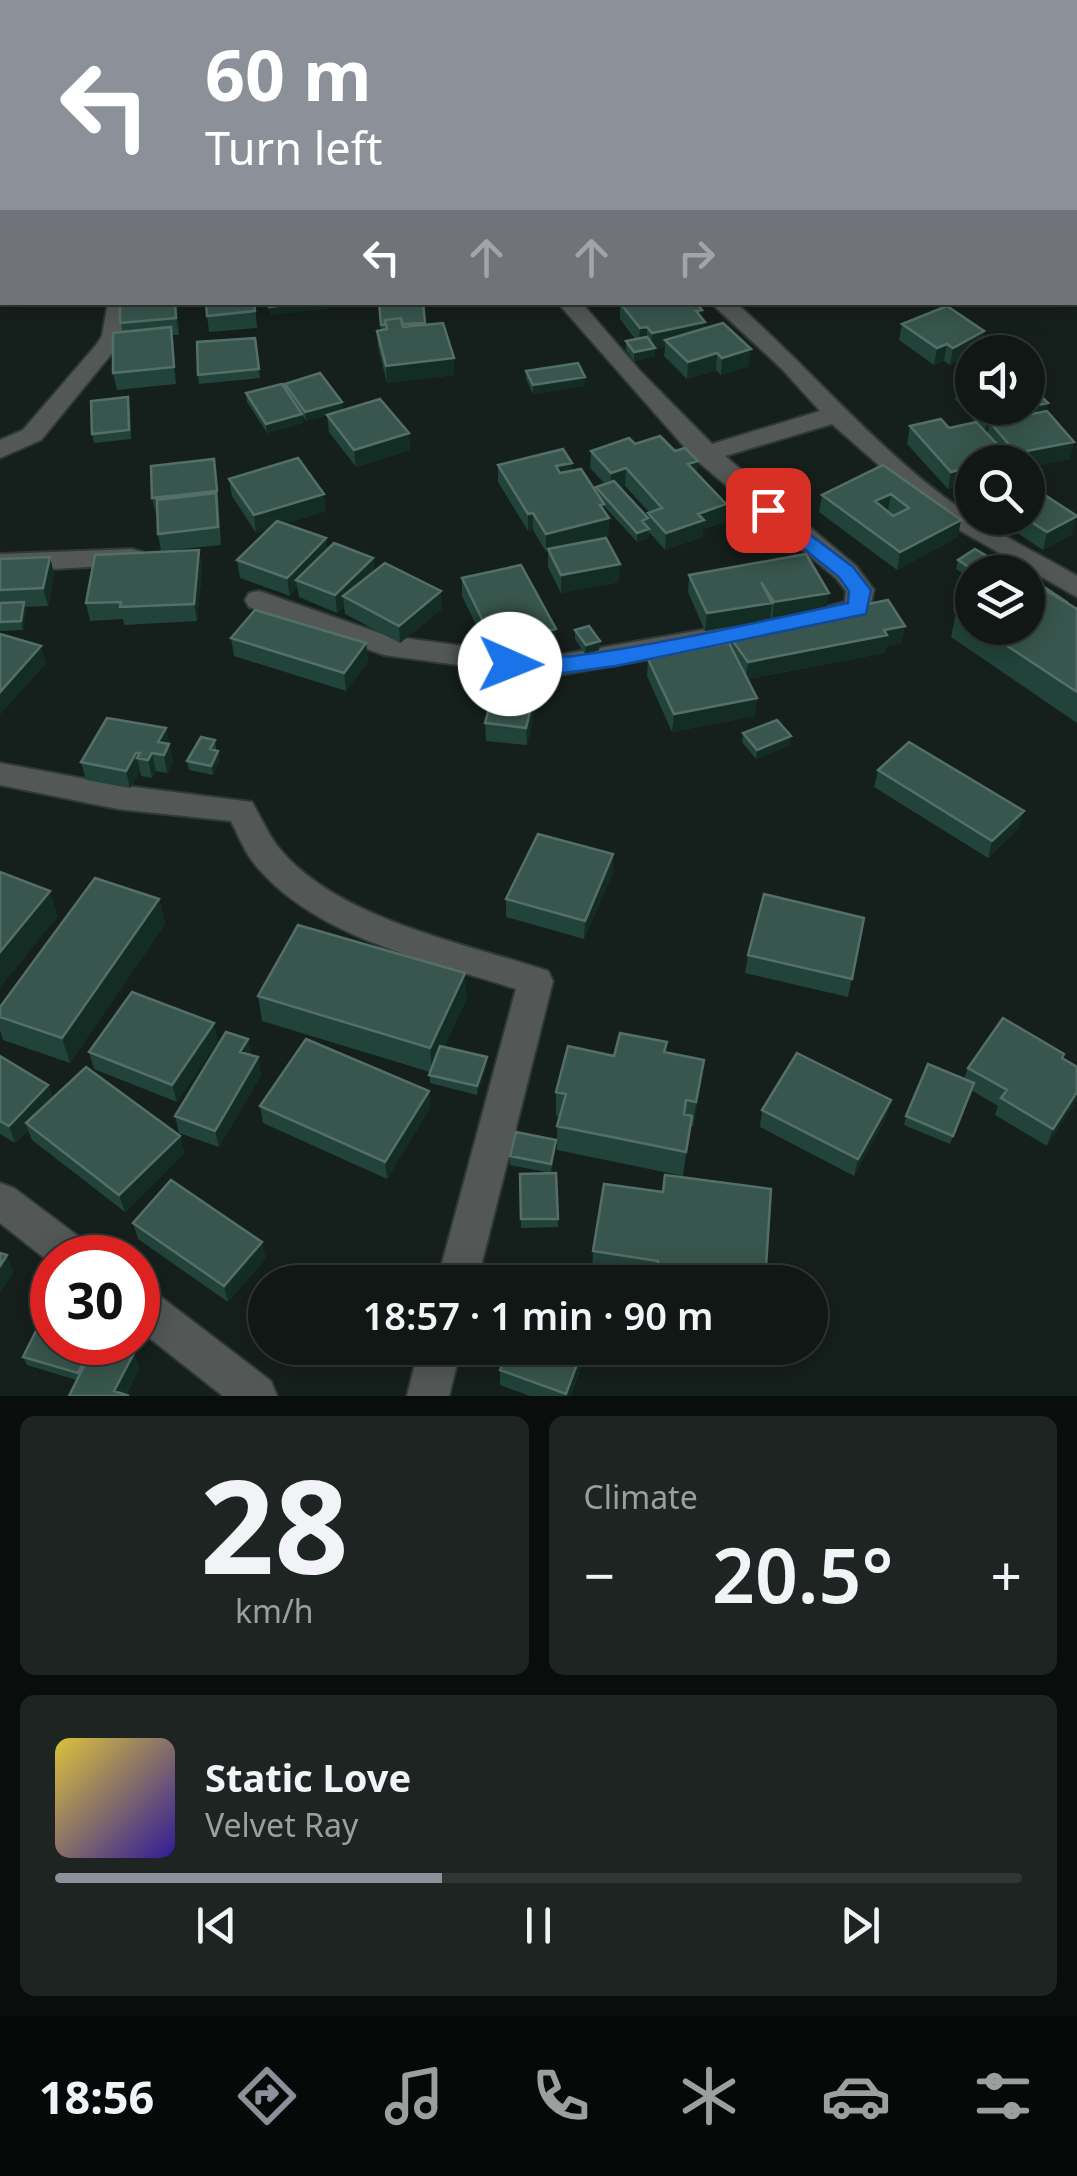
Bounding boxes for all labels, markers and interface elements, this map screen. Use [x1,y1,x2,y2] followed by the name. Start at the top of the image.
[205,26,372,122] text: 60 m
[40,40,170,170] icon: left
[205,117,382,178] text: Turn left
[354,230,409,285] icon: left
[459,230,514,285] icon: ahead
[564,230,619,285] icon: ahead
[669,230,724,285] icon: right
[955,335,1045,645] map controls
[955,335,1045,425] button: sound
[955,445,1045,535] button: search
[726,468,811,553] pin
[741,483,796,538] icon: arrive
[955,555,1045,645] button: layers
[458,612,562,716] position arrow
[30,1235,160,1365] speed limit sign: 30
[363,1289,713,1341] text: 18:57 · 1 min · 90 m
[200,1435,349,1612] text: 28
[584,1475,698,1518] text: Climate
[712,1523,893,1625] text: 20.5°
[584,1537,615,1612] text: −
[991,1537,1022,1612] text: +
[235,1589,314,1632] text: km/h
[205,1751,411,1803] text: Static Love
[205,1803,358,1846] text: Velvet Ray
[189,1898,244,1953] icon: previous
[511,1898,566,1953] icon: pause
[833,1898,888,1953] icon: next
[232,2061,302,2131] icon: directions
[379,2061,449,2131] icon: music
[526,2061,596,2131] icon: phone
[674,2061,744,2131] icon: climate
[821,2061,891,2131] icon: car
[968,2061,1038,2131] icon: filters
[39,2066,154,2127] text: 18:56

